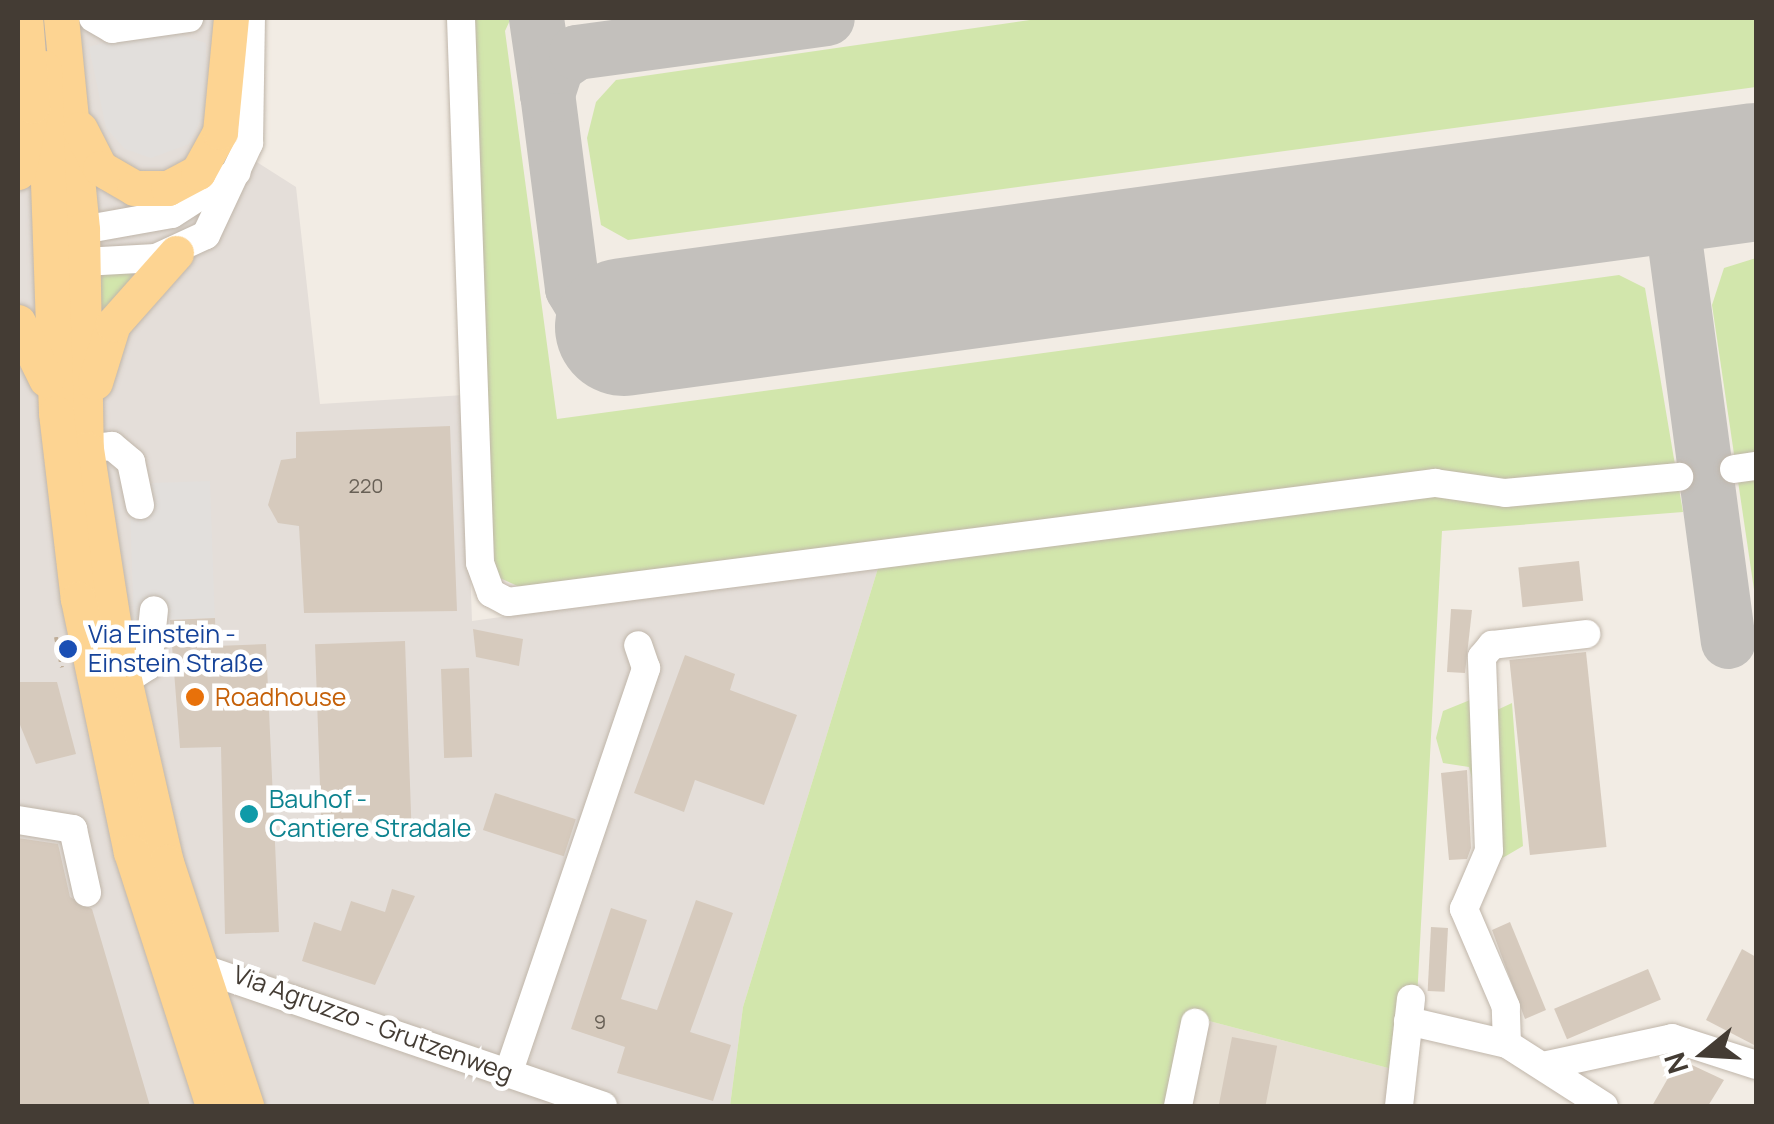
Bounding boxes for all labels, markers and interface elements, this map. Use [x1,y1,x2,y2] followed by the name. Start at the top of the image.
[349,473,383,497] house number: 220
[88,620,263,679] place label: Via Einstein - Einstein Straße
[57,638,79,660] marker: Via Einstein - Einstein Straße
[215,682,346,712] place label: Roadhouse
[184,686,206,708] marker: Roadhouse
[269,785,471,844] place label: Bauhof - Cantiere Stradale
[238,803,260,825] marker: Bauhof - Cantiere Stradale
[229,959,517,1089] street label: Via Agruzzo - Grutzenweg
[1654,1004,1754,1104] north arrow
[594,1009,606,1033] house number: 9
[1654,1048,1697,1079] text: N

